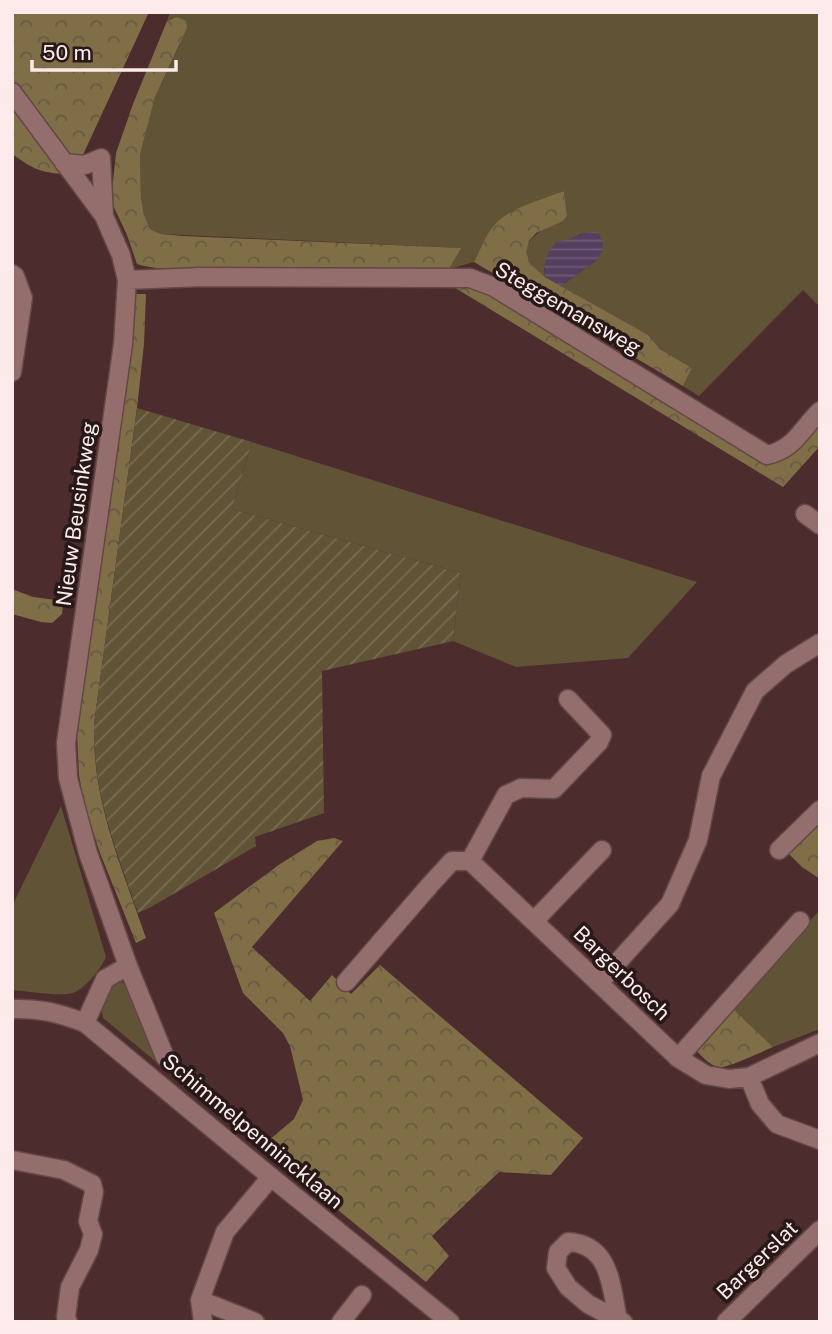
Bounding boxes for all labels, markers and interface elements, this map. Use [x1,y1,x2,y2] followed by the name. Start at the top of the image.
[32,28,175,72] scale bar
[42,40,92,65] text: 50 m
[491,256,645,360] street label: Steggemansweg
[51,420,101,608] street label: Nieuw Beusinkweg
[568,921,676,1025] street label: Bargerbosch
[158,1048,348,1214] street label: Schimmelpennincklaan
[711,1215,803,1305] street label: Bargerslat

